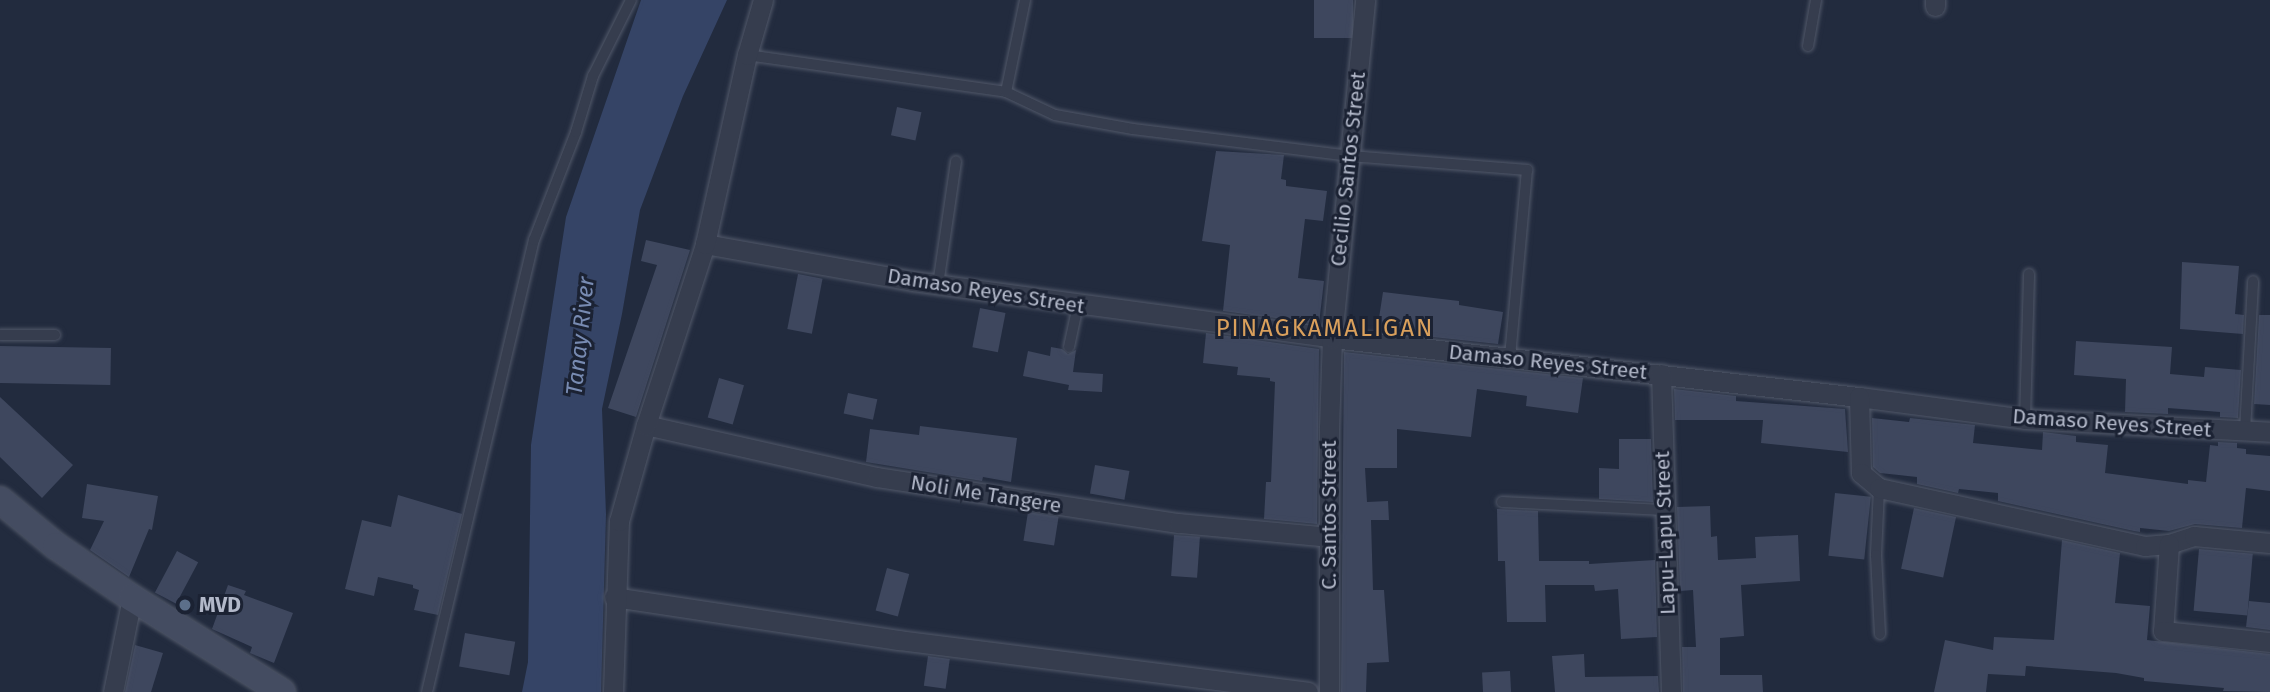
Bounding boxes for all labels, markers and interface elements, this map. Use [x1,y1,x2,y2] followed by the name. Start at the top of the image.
[1325,70,1371,268] street label: Cecilio Santos Street
[886,263,1086,319] street label: Damaso Reyes Street
[560,275,600,397] water label: Tanay River
[1217,315,1433,343] district label: PINAGKAMALIGAN
[1448,339,1648,385] street label: Damaso Reyes Street
[2012,403,2212,443] street label: Damaso Reyes Street
[1316,440,1342,590] street label: C. Santos Street
[1650,451,1680,615] street label: Lapu-Lapu Street
[909,470,1063,518] street label: Noli Me Tangere
[199,592,241,618] place label: MVD
[177,597,193,613] marker: MVD

